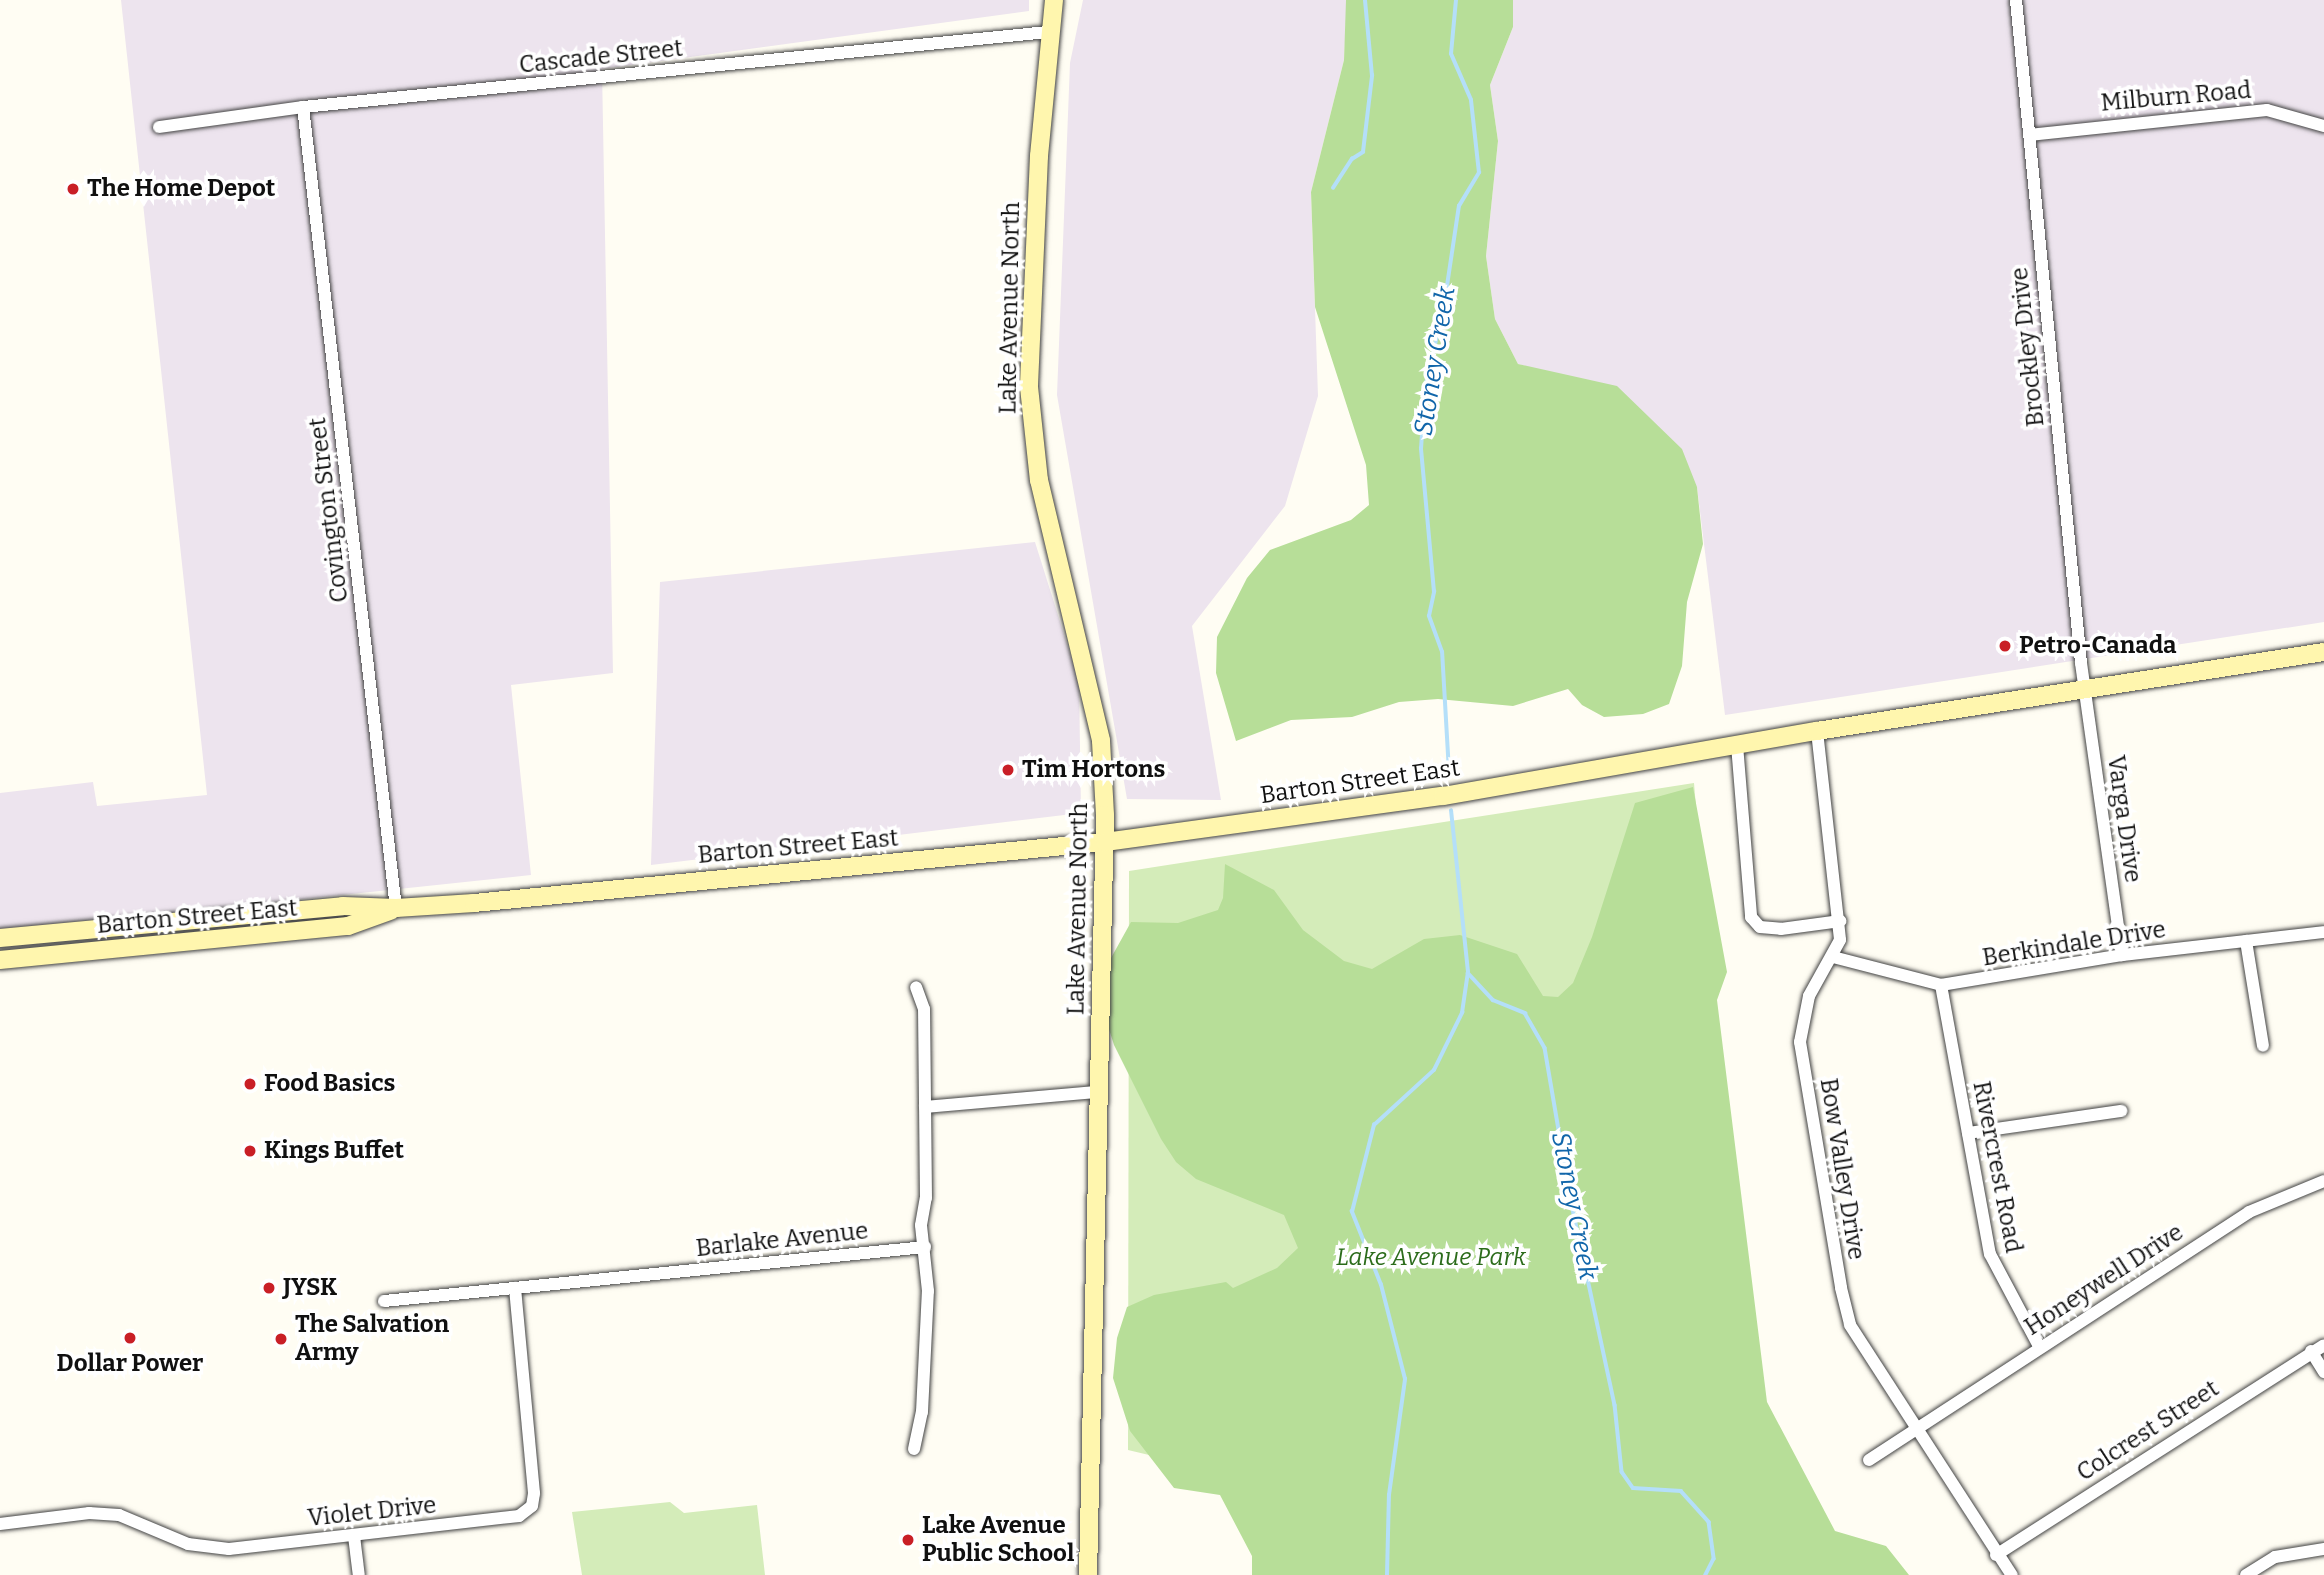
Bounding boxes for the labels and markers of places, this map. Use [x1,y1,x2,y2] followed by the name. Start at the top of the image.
[87,175,275,203] place label: The Home Depot
[65,181,81,197] marker: The Home Depot
[2019,632,2176,660] place label: Petro-Canada
[1997,638,2013,654] marker: Petro-Canada
[1022,756,1165,784] place label: Tim Hortons
[1000,762,1016,778] marker: Tim Hortons
[264,1070,395,1098] place label: Food Basics
[242,1076,258,1092] marker: Food Basics
[264,1137,404,1165] place label: Kings Buffet
[242,1143,258,1159] marker: Kings Buffet
[283,1274,337,1302] place label: JYSK
[261,1280,277,1296] marker: JYSK
[295,1311,449,1367] place label: The Salvation Army
[122,1330,138,1346] marker: Dollar Power
[273,1331,289,1347] marker: The Salvation Army
[57,1350,203,1378] place label: Dollar Power
[922,1512,1074,1568] place label: Lake Avenue Public School
[900,1532,916,1548] marker: Lake Avenue Public School

